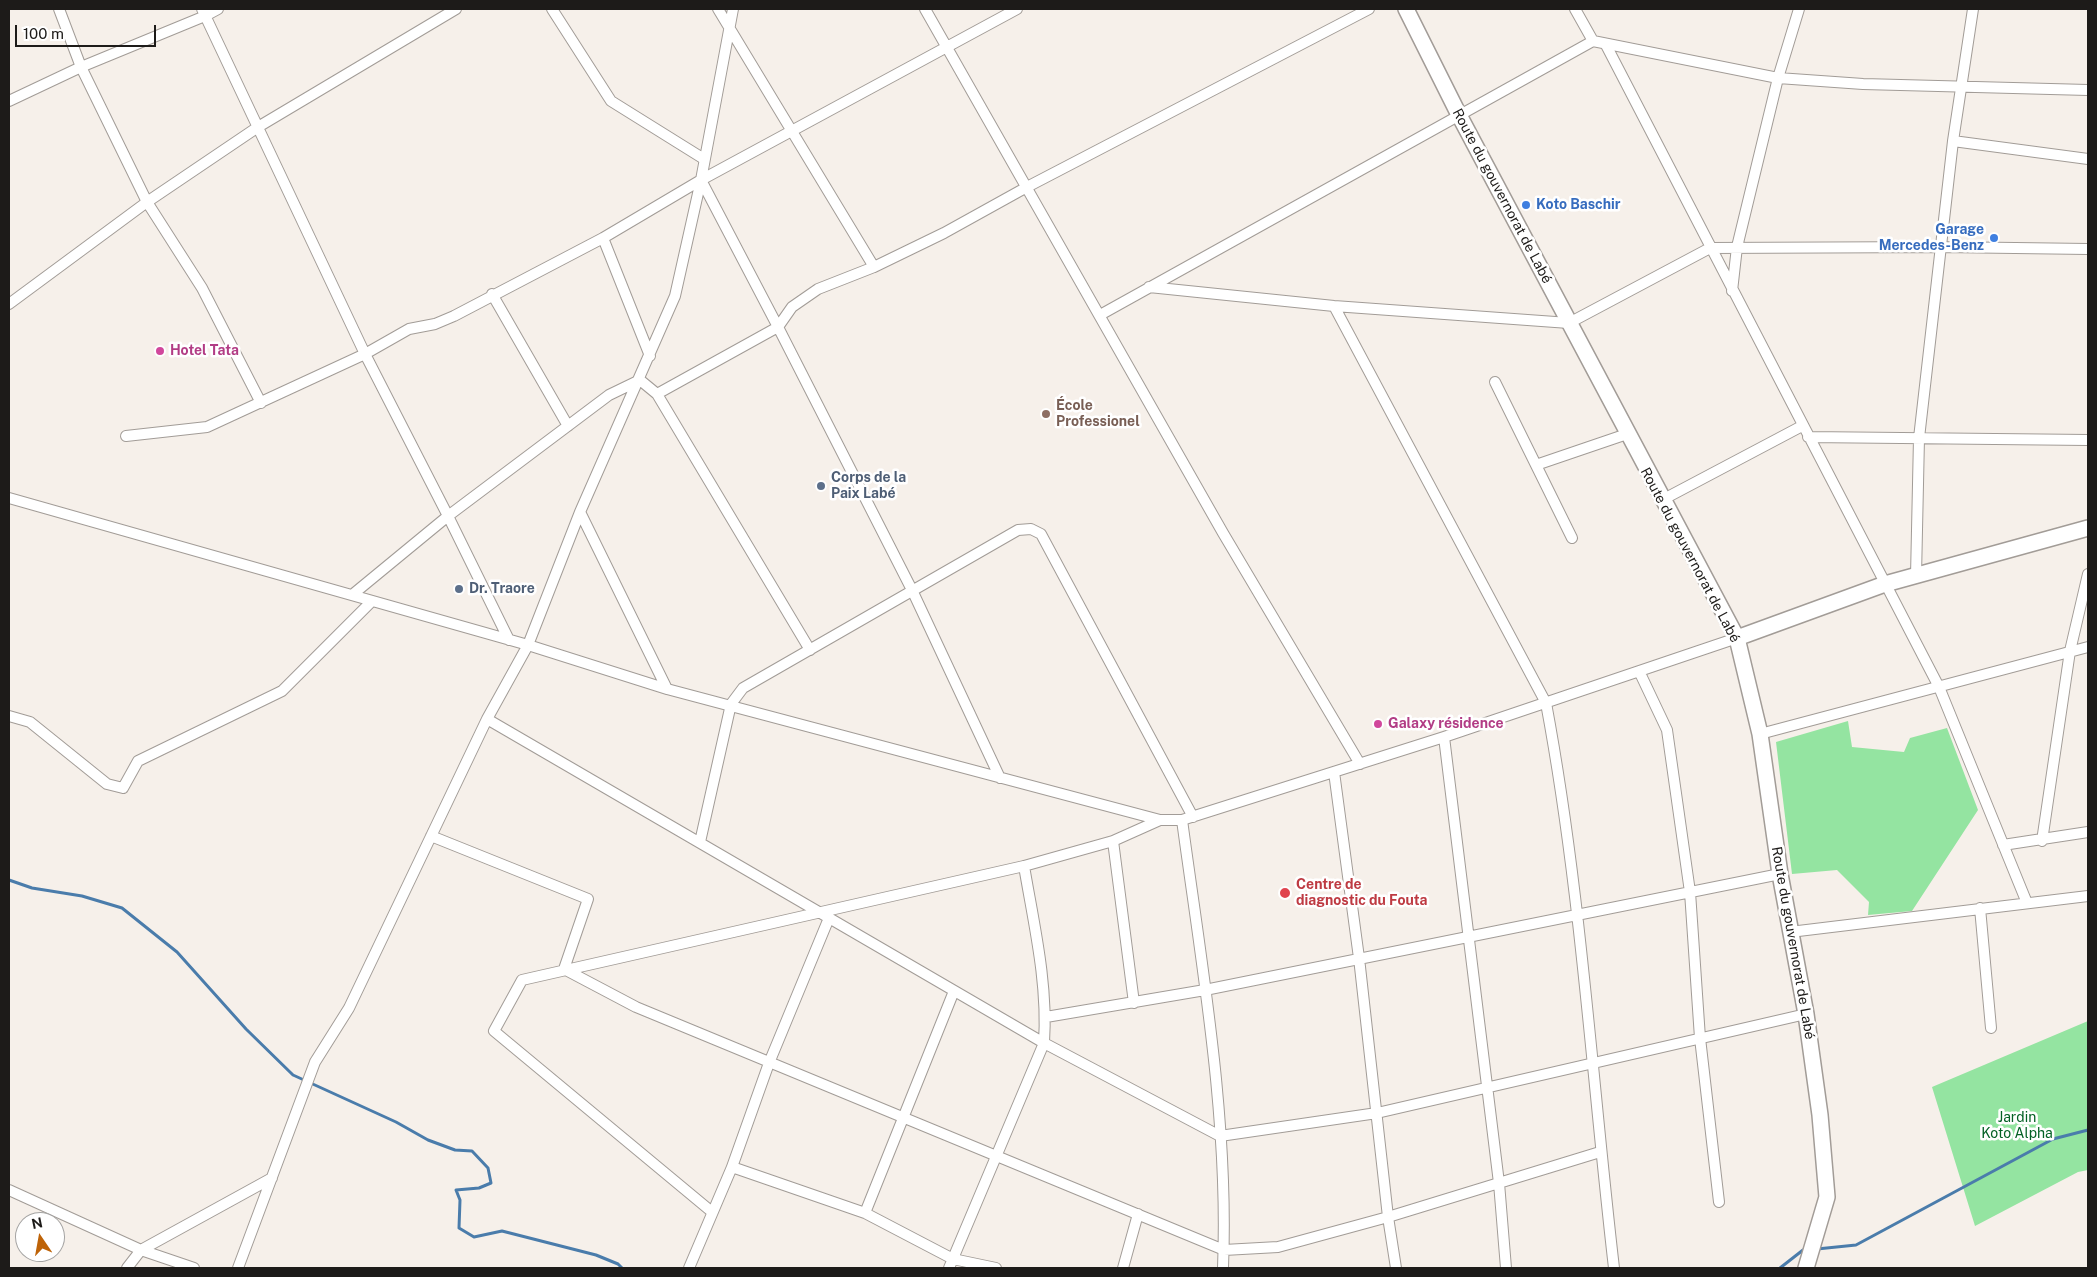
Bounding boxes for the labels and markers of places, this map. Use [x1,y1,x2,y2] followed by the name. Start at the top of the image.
[1536,197,1621,213] place label: Koto Baschir
[1520,199,1532,211] marker: Koto Baschir
[1879,222,1984,254] place label: Garage Mercedes-Benz
[1988,232,2000,244] marker: Garage Mercedes-Benz
[170,343,239,359] place label: Hotel Tata
[154,345,166,357] marker: Hotel Tata
[1056,398,1140,431] place label: École Professionel
[1040,408,1052,420] marker: École Professionel
[831,470,906,502] place label: Corps de la Paix Labé
[815,480,827,492] marker: Corps de la Paix Labé
[469,581,535,597] place label: Dr. Traore
[453,583,465,595] marker: Dr. Traore
[1388,716,1504,732] place label: Galaxy résidence
[1372,718,1384,730] marker: Galaxy résidence
[1296,877,1427,910] place label: Centre de diagnostic du Fouta
[1278,886,1292,900] marker: Centre de diagnostic du Fouta

